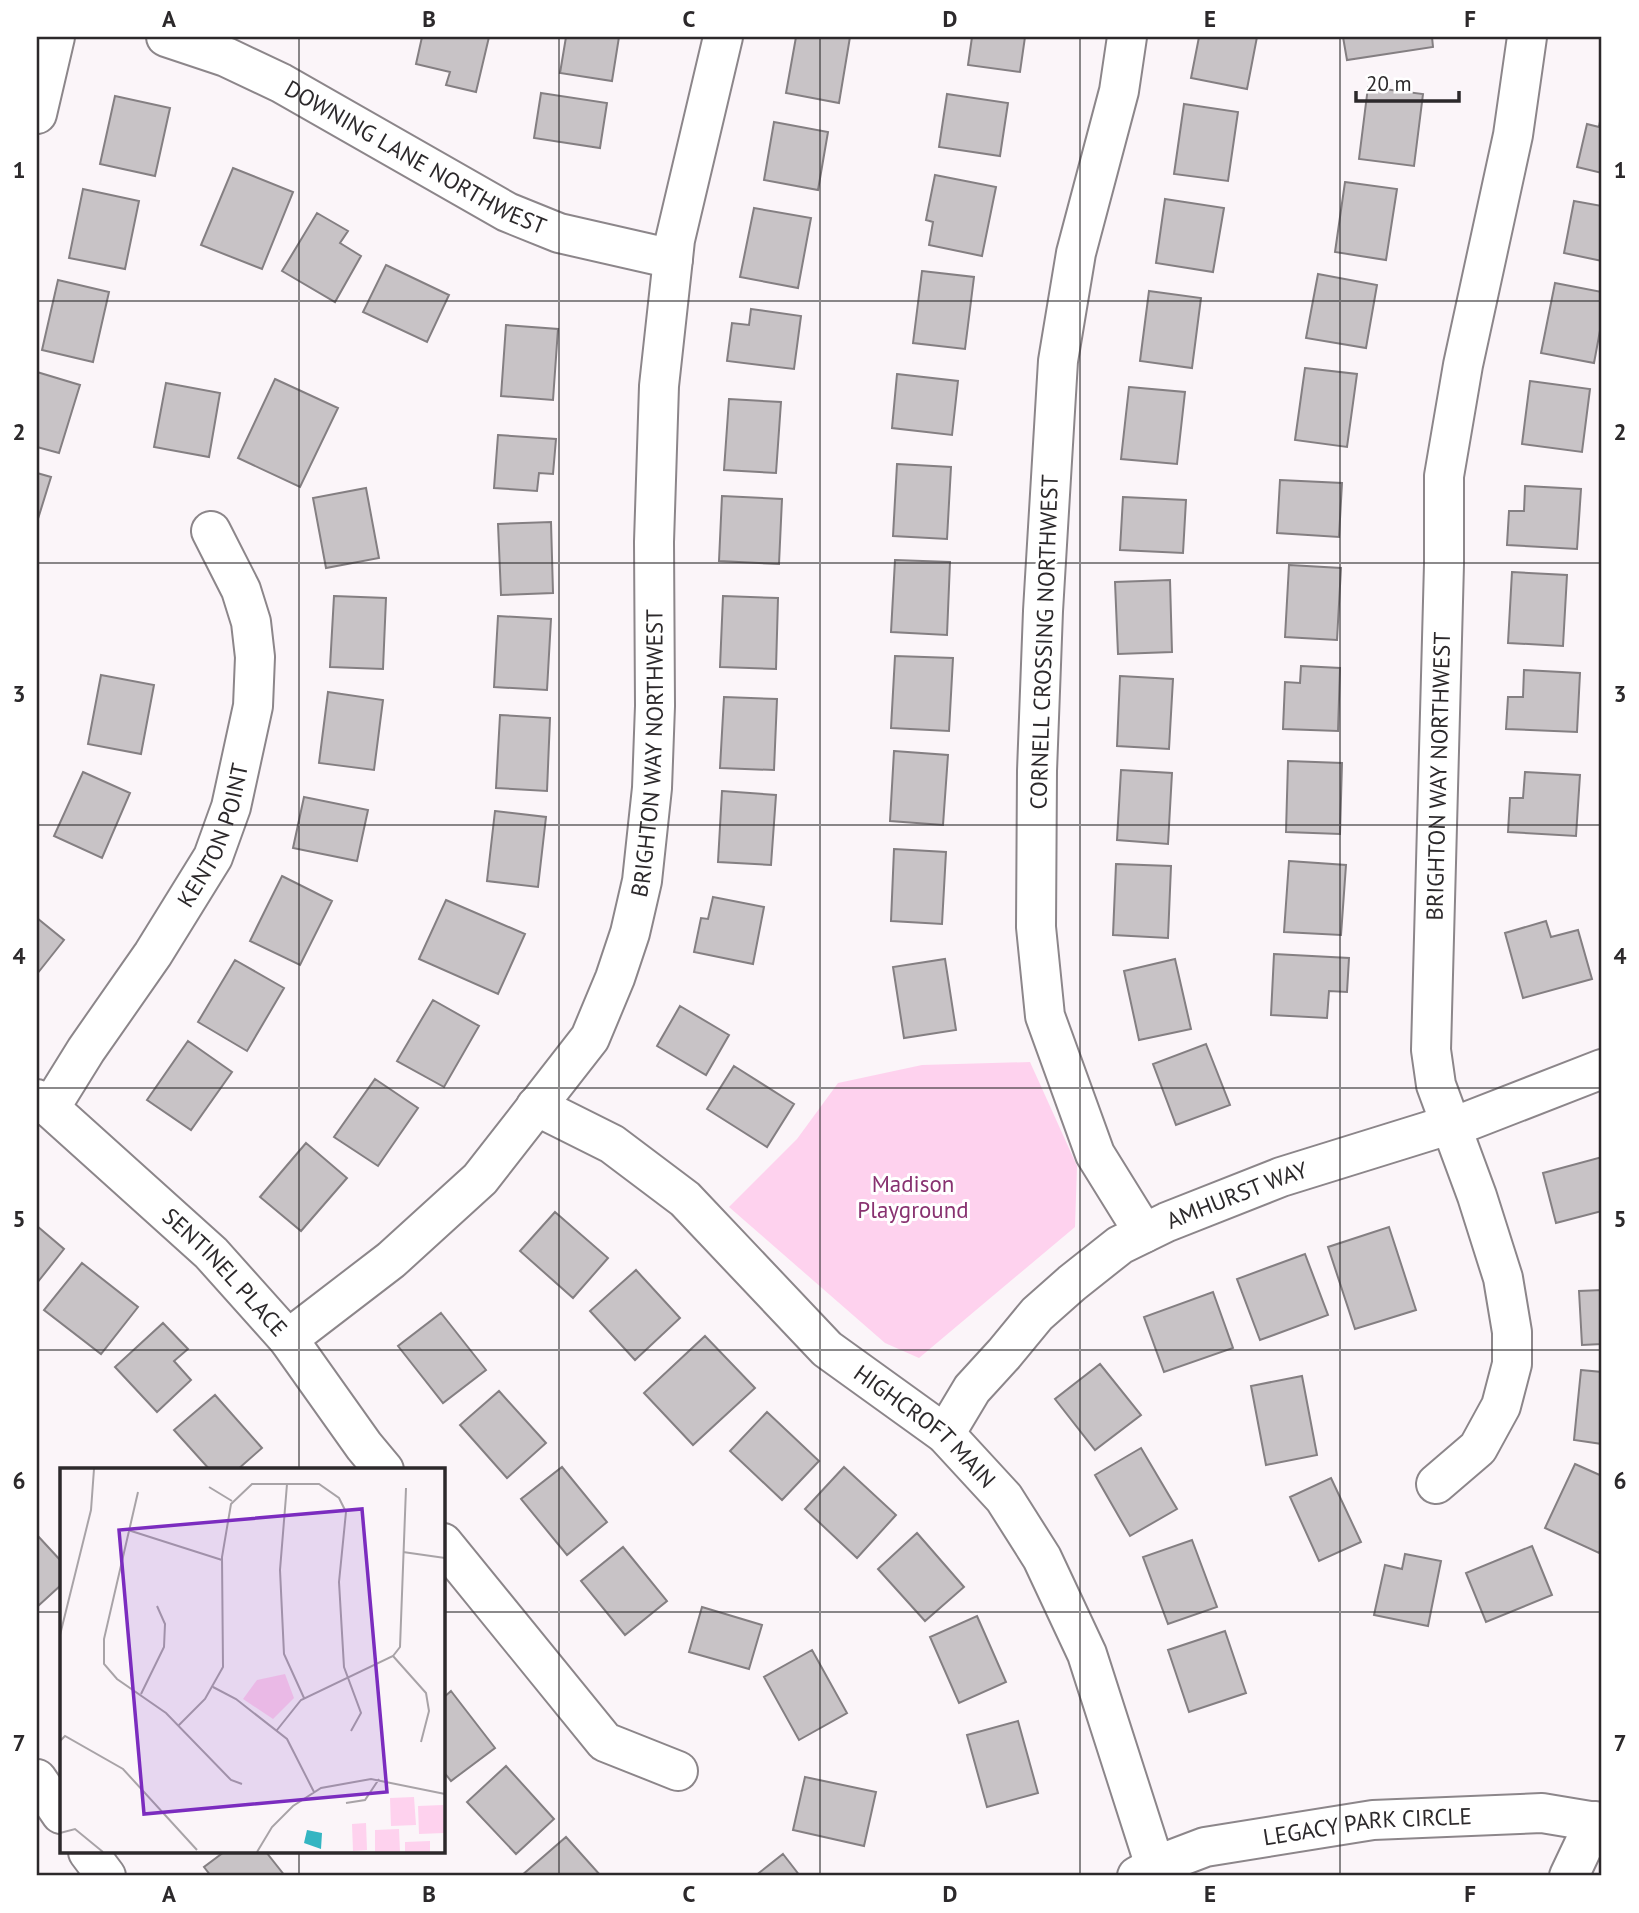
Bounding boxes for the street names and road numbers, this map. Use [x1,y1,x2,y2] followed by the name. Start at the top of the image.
[280,73,551,240] street label: DOWNING LANE NORTHWEST
[1023,474,1064,810] street label: CORNELL CROSSING NORTHWEST
[624,609,669,900] street label: BRIGHTON WAY NORTHWEST
[1419,631,1456,921] street label: BRIGHTON WAY NORTHWEST
[171,760,254,912] street label: KENTON POINT
[1162,1155,1311,1235] street label: AMHURST WAY
[157,1201,294,1342] street label: SENTINEL PLACE
[848,1358,1002,1494] street label: HIGHCROFT MAIN
[1261,1801,1472,1851] street label: LEGACY PARK CIRCLE

